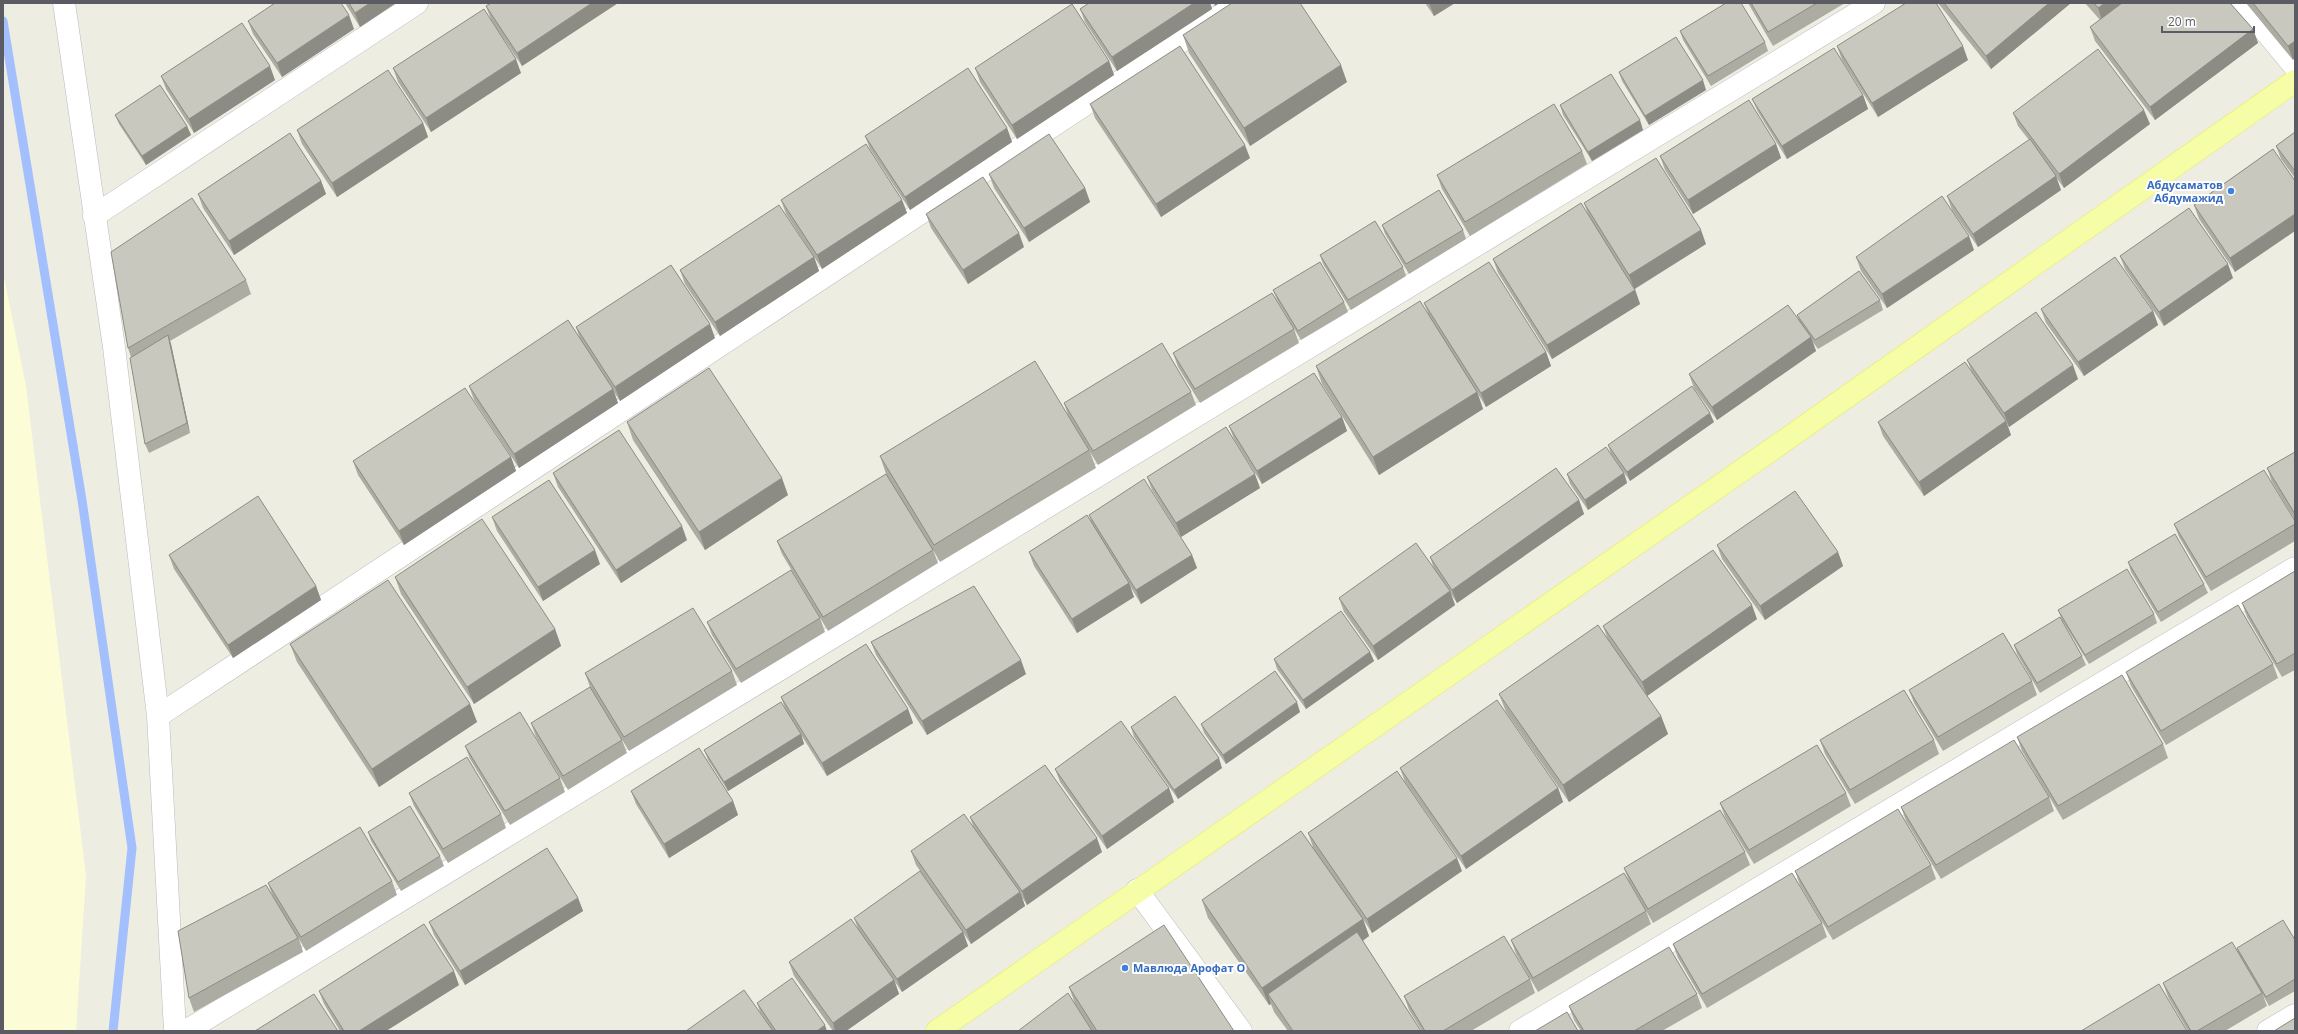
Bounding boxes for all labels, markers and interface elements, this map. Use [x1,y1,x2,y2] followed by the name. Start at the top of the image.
[2162,8,2254,34] scale bar
[2168,13,2196,30] text: 20 m
[2147,177,2224,205] place label: Абдусаматов Абдумажид
[2226,186,2236,196] marker: Абдусаматов Абдумажид
[1133,960,1245,975] place label: Мавлюда Арофат О
[1120,963,1130,973] marker: Мавлюда Арофат О

